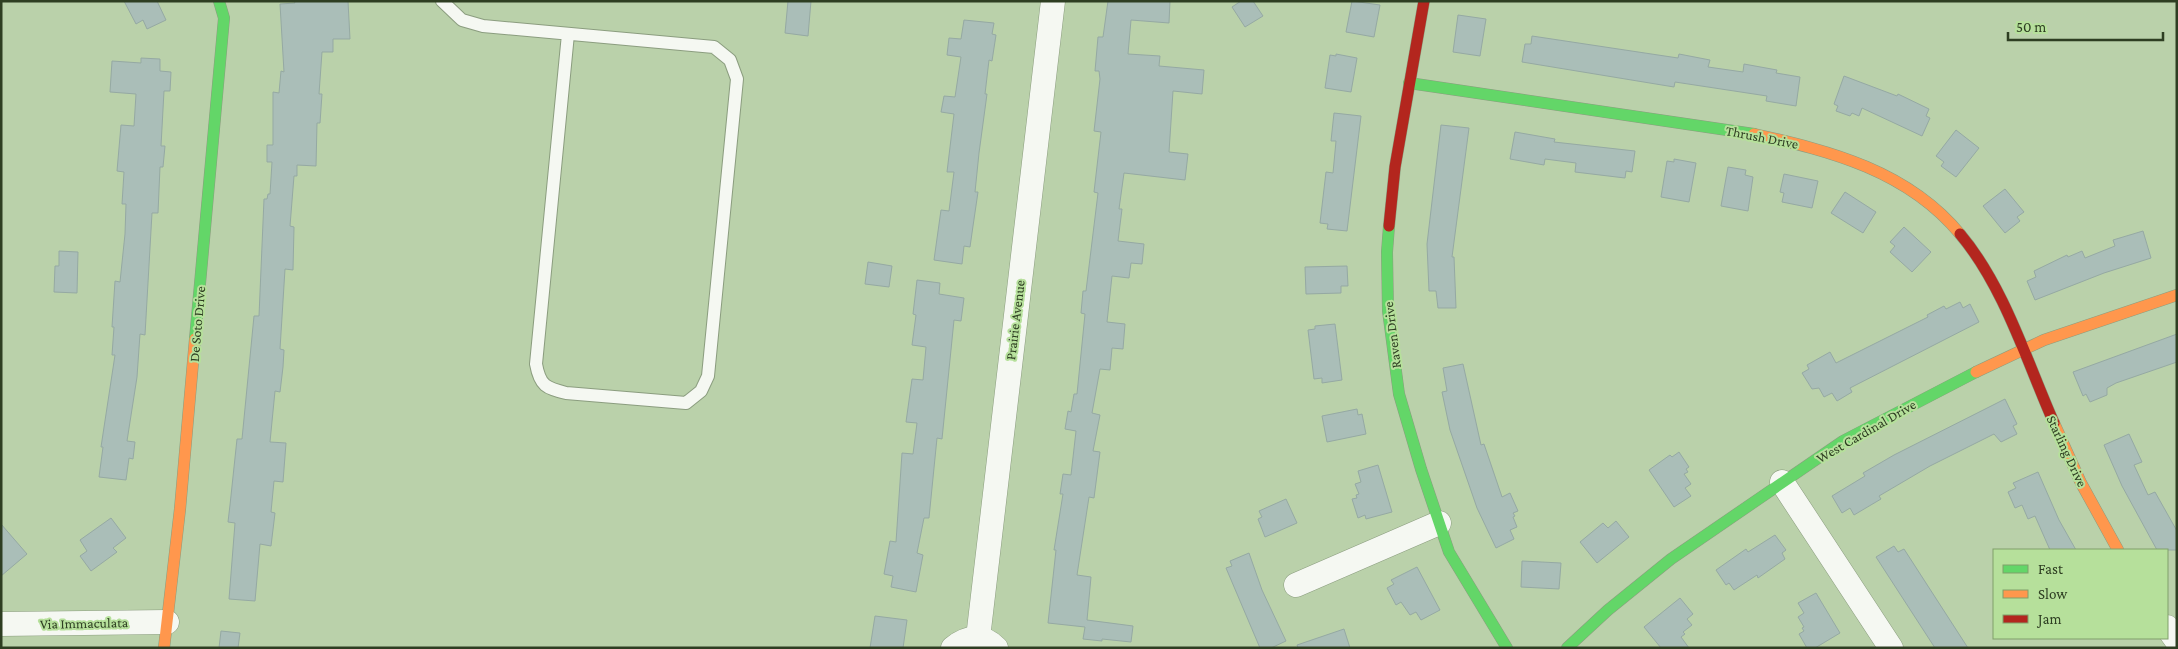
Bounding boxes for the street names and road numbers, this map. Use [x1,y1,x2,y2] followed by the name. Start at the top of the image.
[1724,122,1800,152] street label: Thrush Drive
[1002,279,1028,361] street label: Prairie Avenue
[186,285,208,363] street label: De Soto Drive
[1380,301,1404,369] street label: Raven Drive
[1813,396,1919,466] street label: West Cardinal Drive
[2043,413,2091,489] street label: Starling Drive
[40,614,129,632] street label: Via Immaculata

